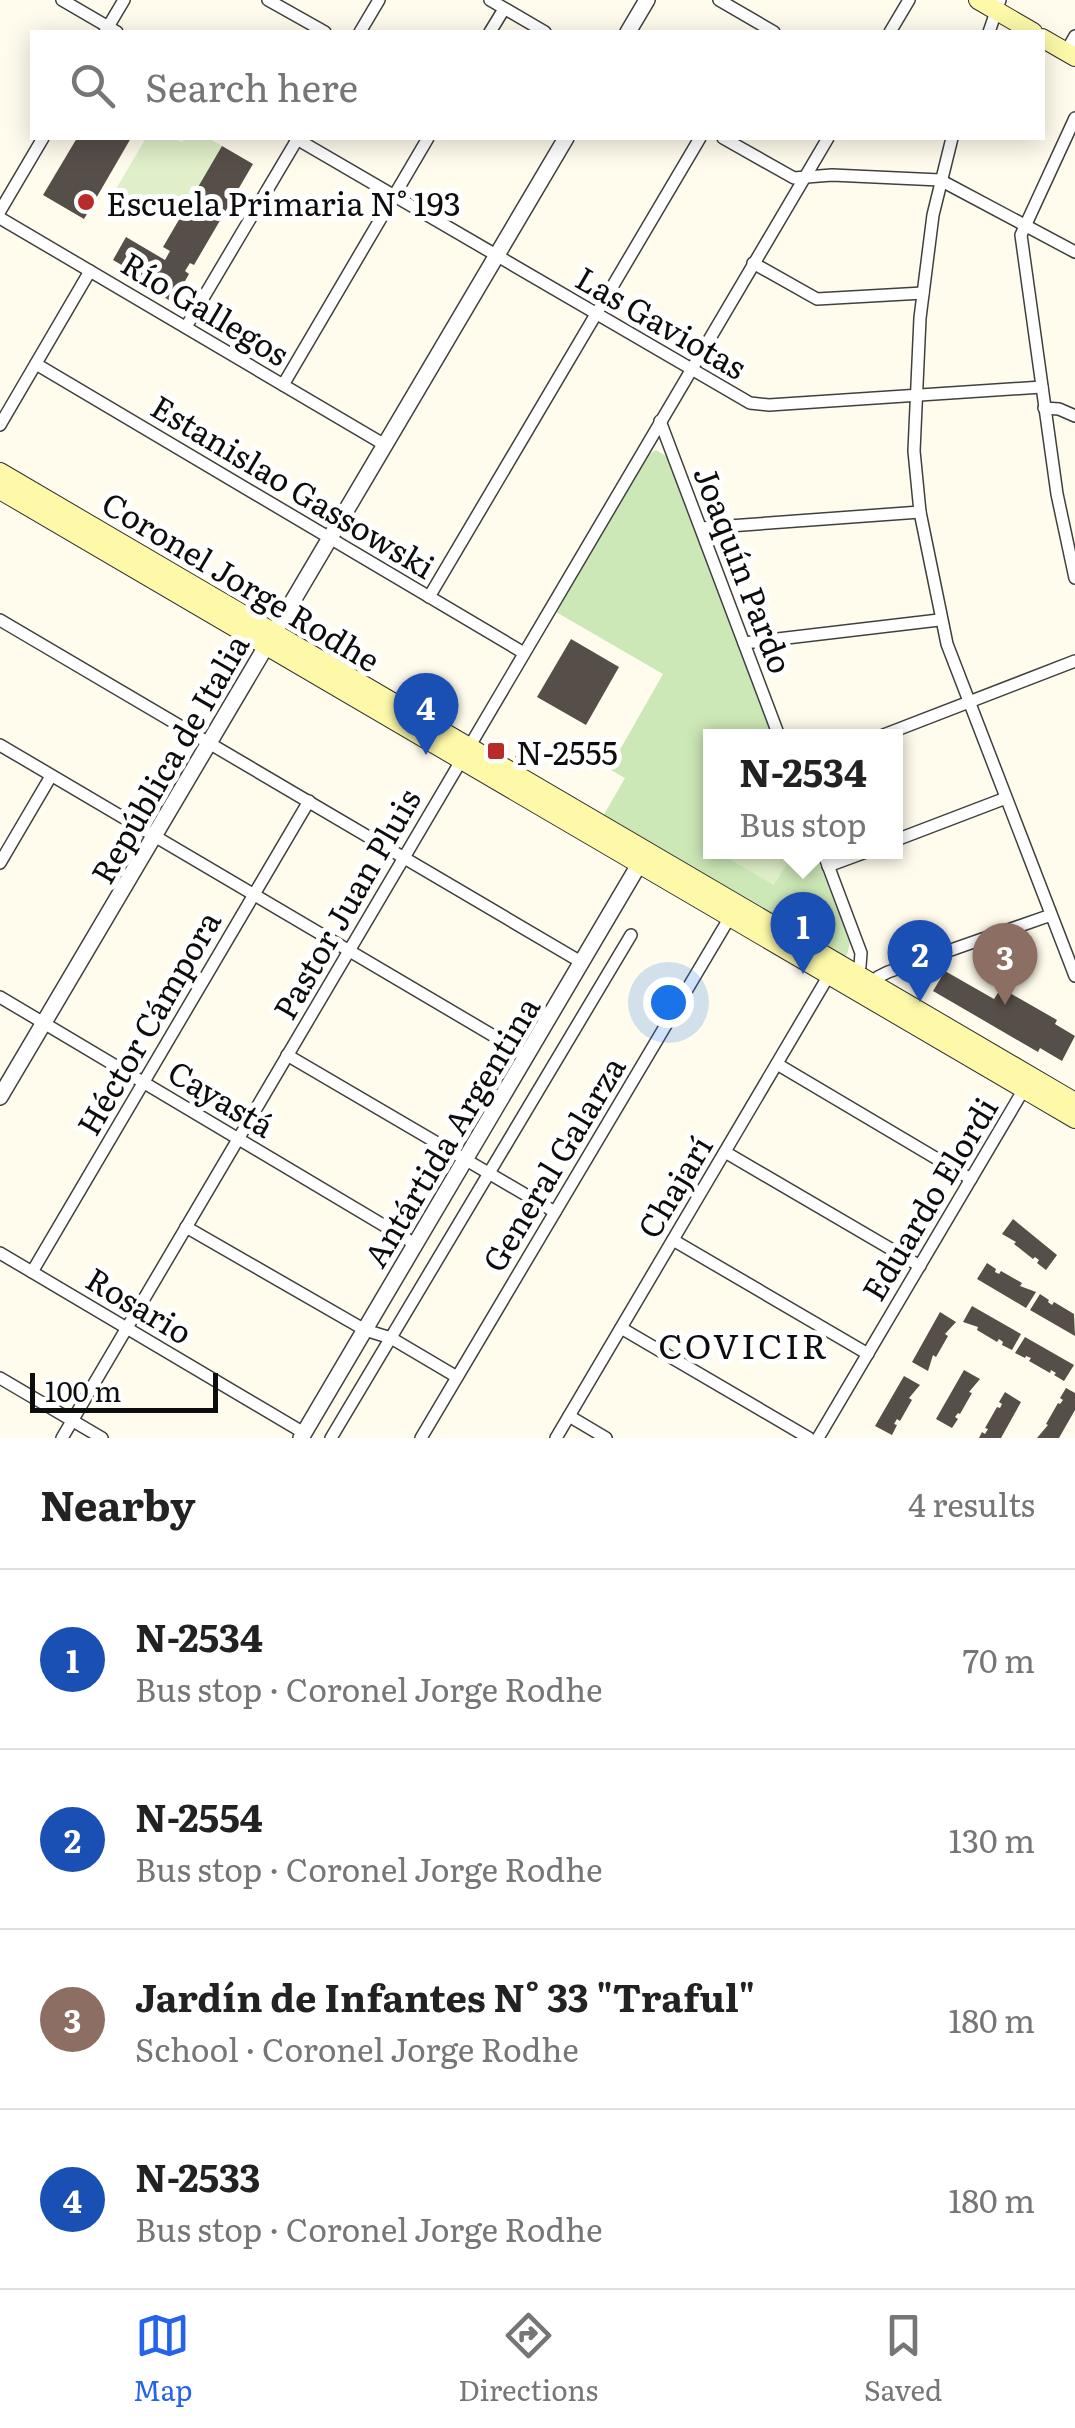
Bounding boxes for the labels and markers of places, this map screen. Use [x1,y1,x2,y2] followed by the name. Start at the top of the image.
[106,178,461,226] place label: Escuela Primaria N° 193
[75,191,97,213] marker: Escuela Primaria N° 193
[394,672,458,755] pin: 4
[516,727,618,775] place label: N-2555
[485,740,507,762] marker: N-2555
[770,892,836,974] pin: 1
[888,920,952,1002] pin: 2
[972,922,1038,1005] pin: 3

